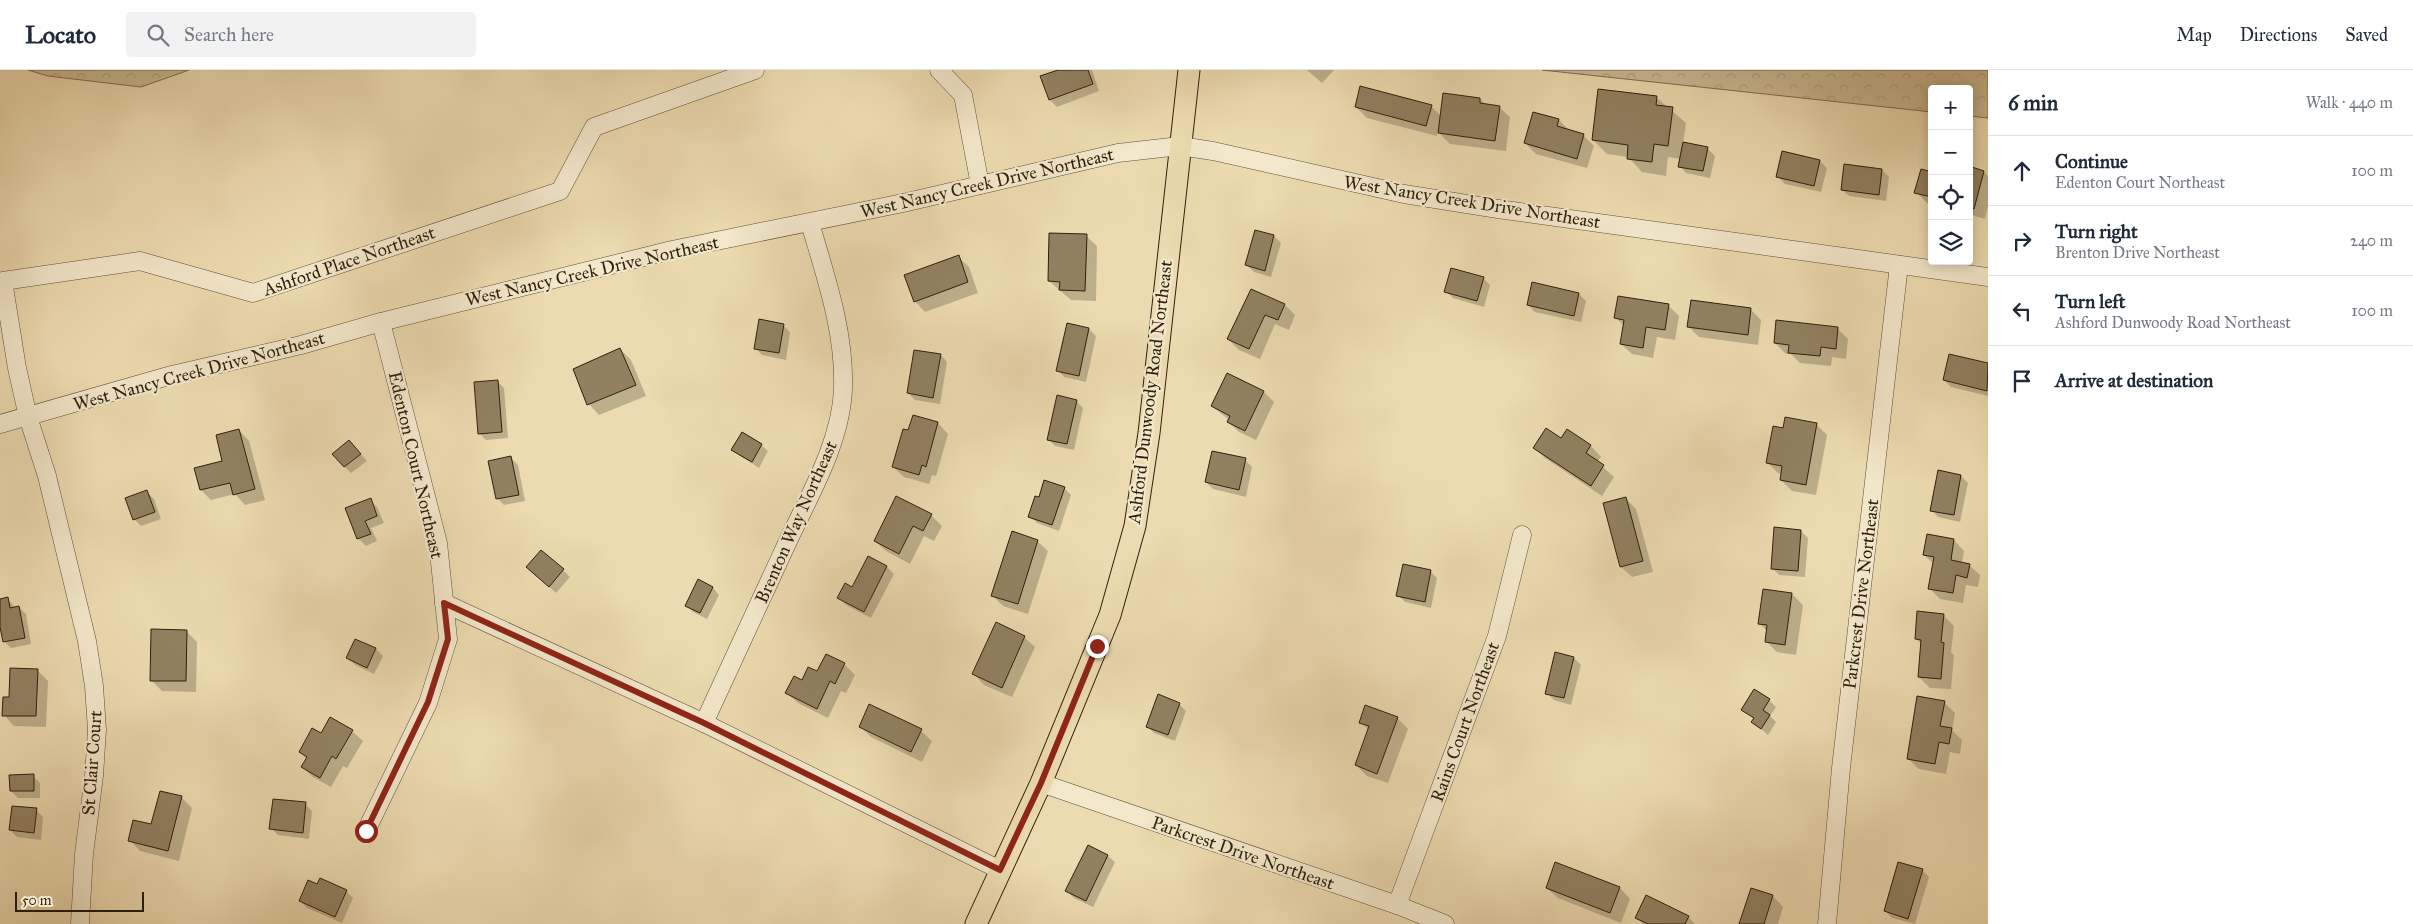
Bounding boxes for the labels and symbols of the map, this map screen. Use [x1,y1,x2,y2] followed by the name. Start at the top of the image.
[858,143,1117,223] street label: West Nancy Creek Drive Northeast
[1342,171,1603,233] street label: West Nancy Creek Drive Northeast
[259,221,438,301] street label: Ashford Place Northeast
[463,231,722,311] street label: West Nancy Creek Drive Northeast
[1123,258,1177,526] street label: Ashford Dunwoody Road Northeast
[71,327,328,415] street label: West Nancy Creek Drive Northeast
[384,369,448,561] street label: Edenton Court Northeast
[750,437,842,607] street label: Brenton Way Northeast
[1838,497,1884,690] street label: Parkcrest Drive Northeast
[1086,635,1109,658] route end
[1426,638,1504,805] street label: Rains Court Northeast
[77,709,107,816] street label: St Clair Court
[1149,811,1338,895] street label: Parkcrest Drive Northeast
[355,820,378,843] route start
[15,889,144,912] scale bar

